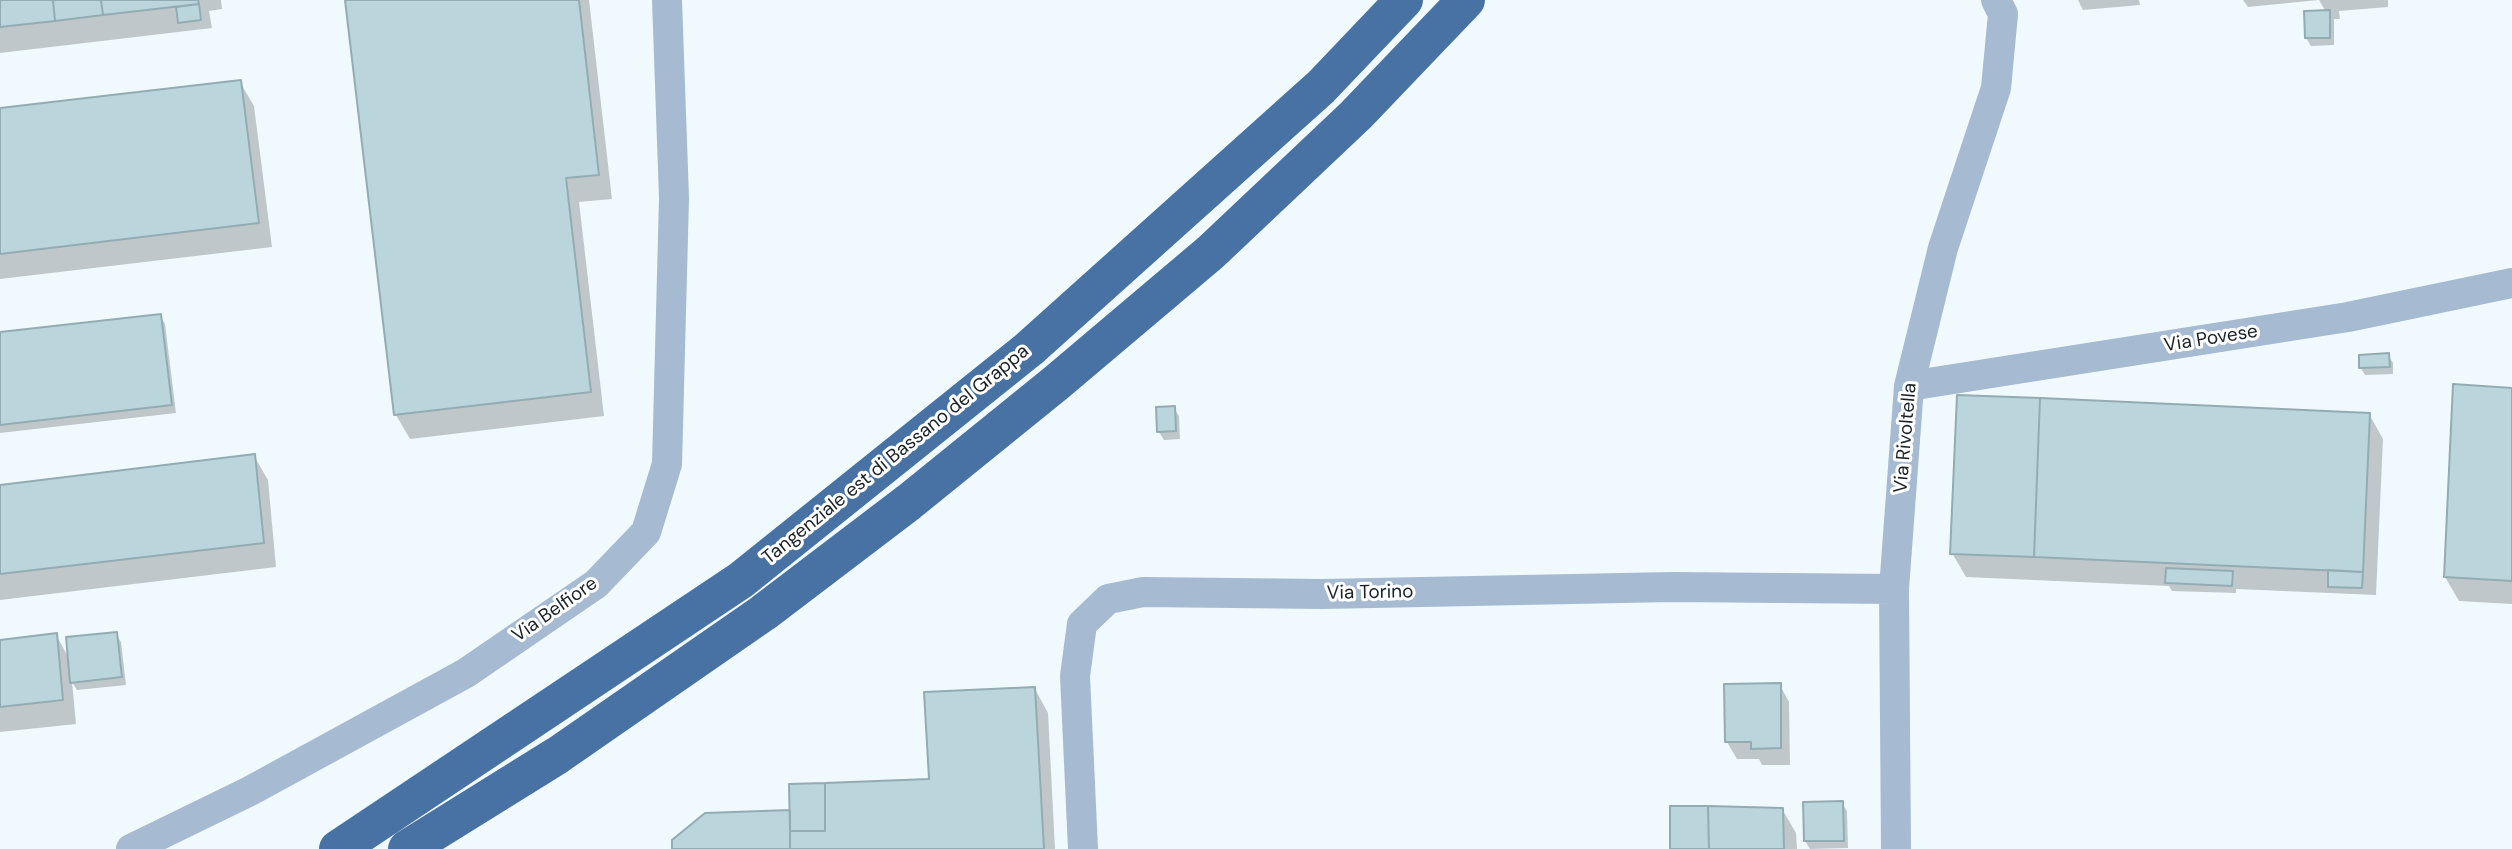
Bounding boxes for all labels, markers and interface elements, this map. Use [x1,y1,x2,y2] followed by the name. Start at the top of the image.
[2163,320,2259,358] street label: Via Povese
[758,340,1034,570] street label: Tangenziale est di Bassano del Grappa
[1890,382,1922,494] street label: Via Rivoltella
[508,572,602,648] street label: Via Belfiore
[1326,581,1414,605] street label: Via Torino

